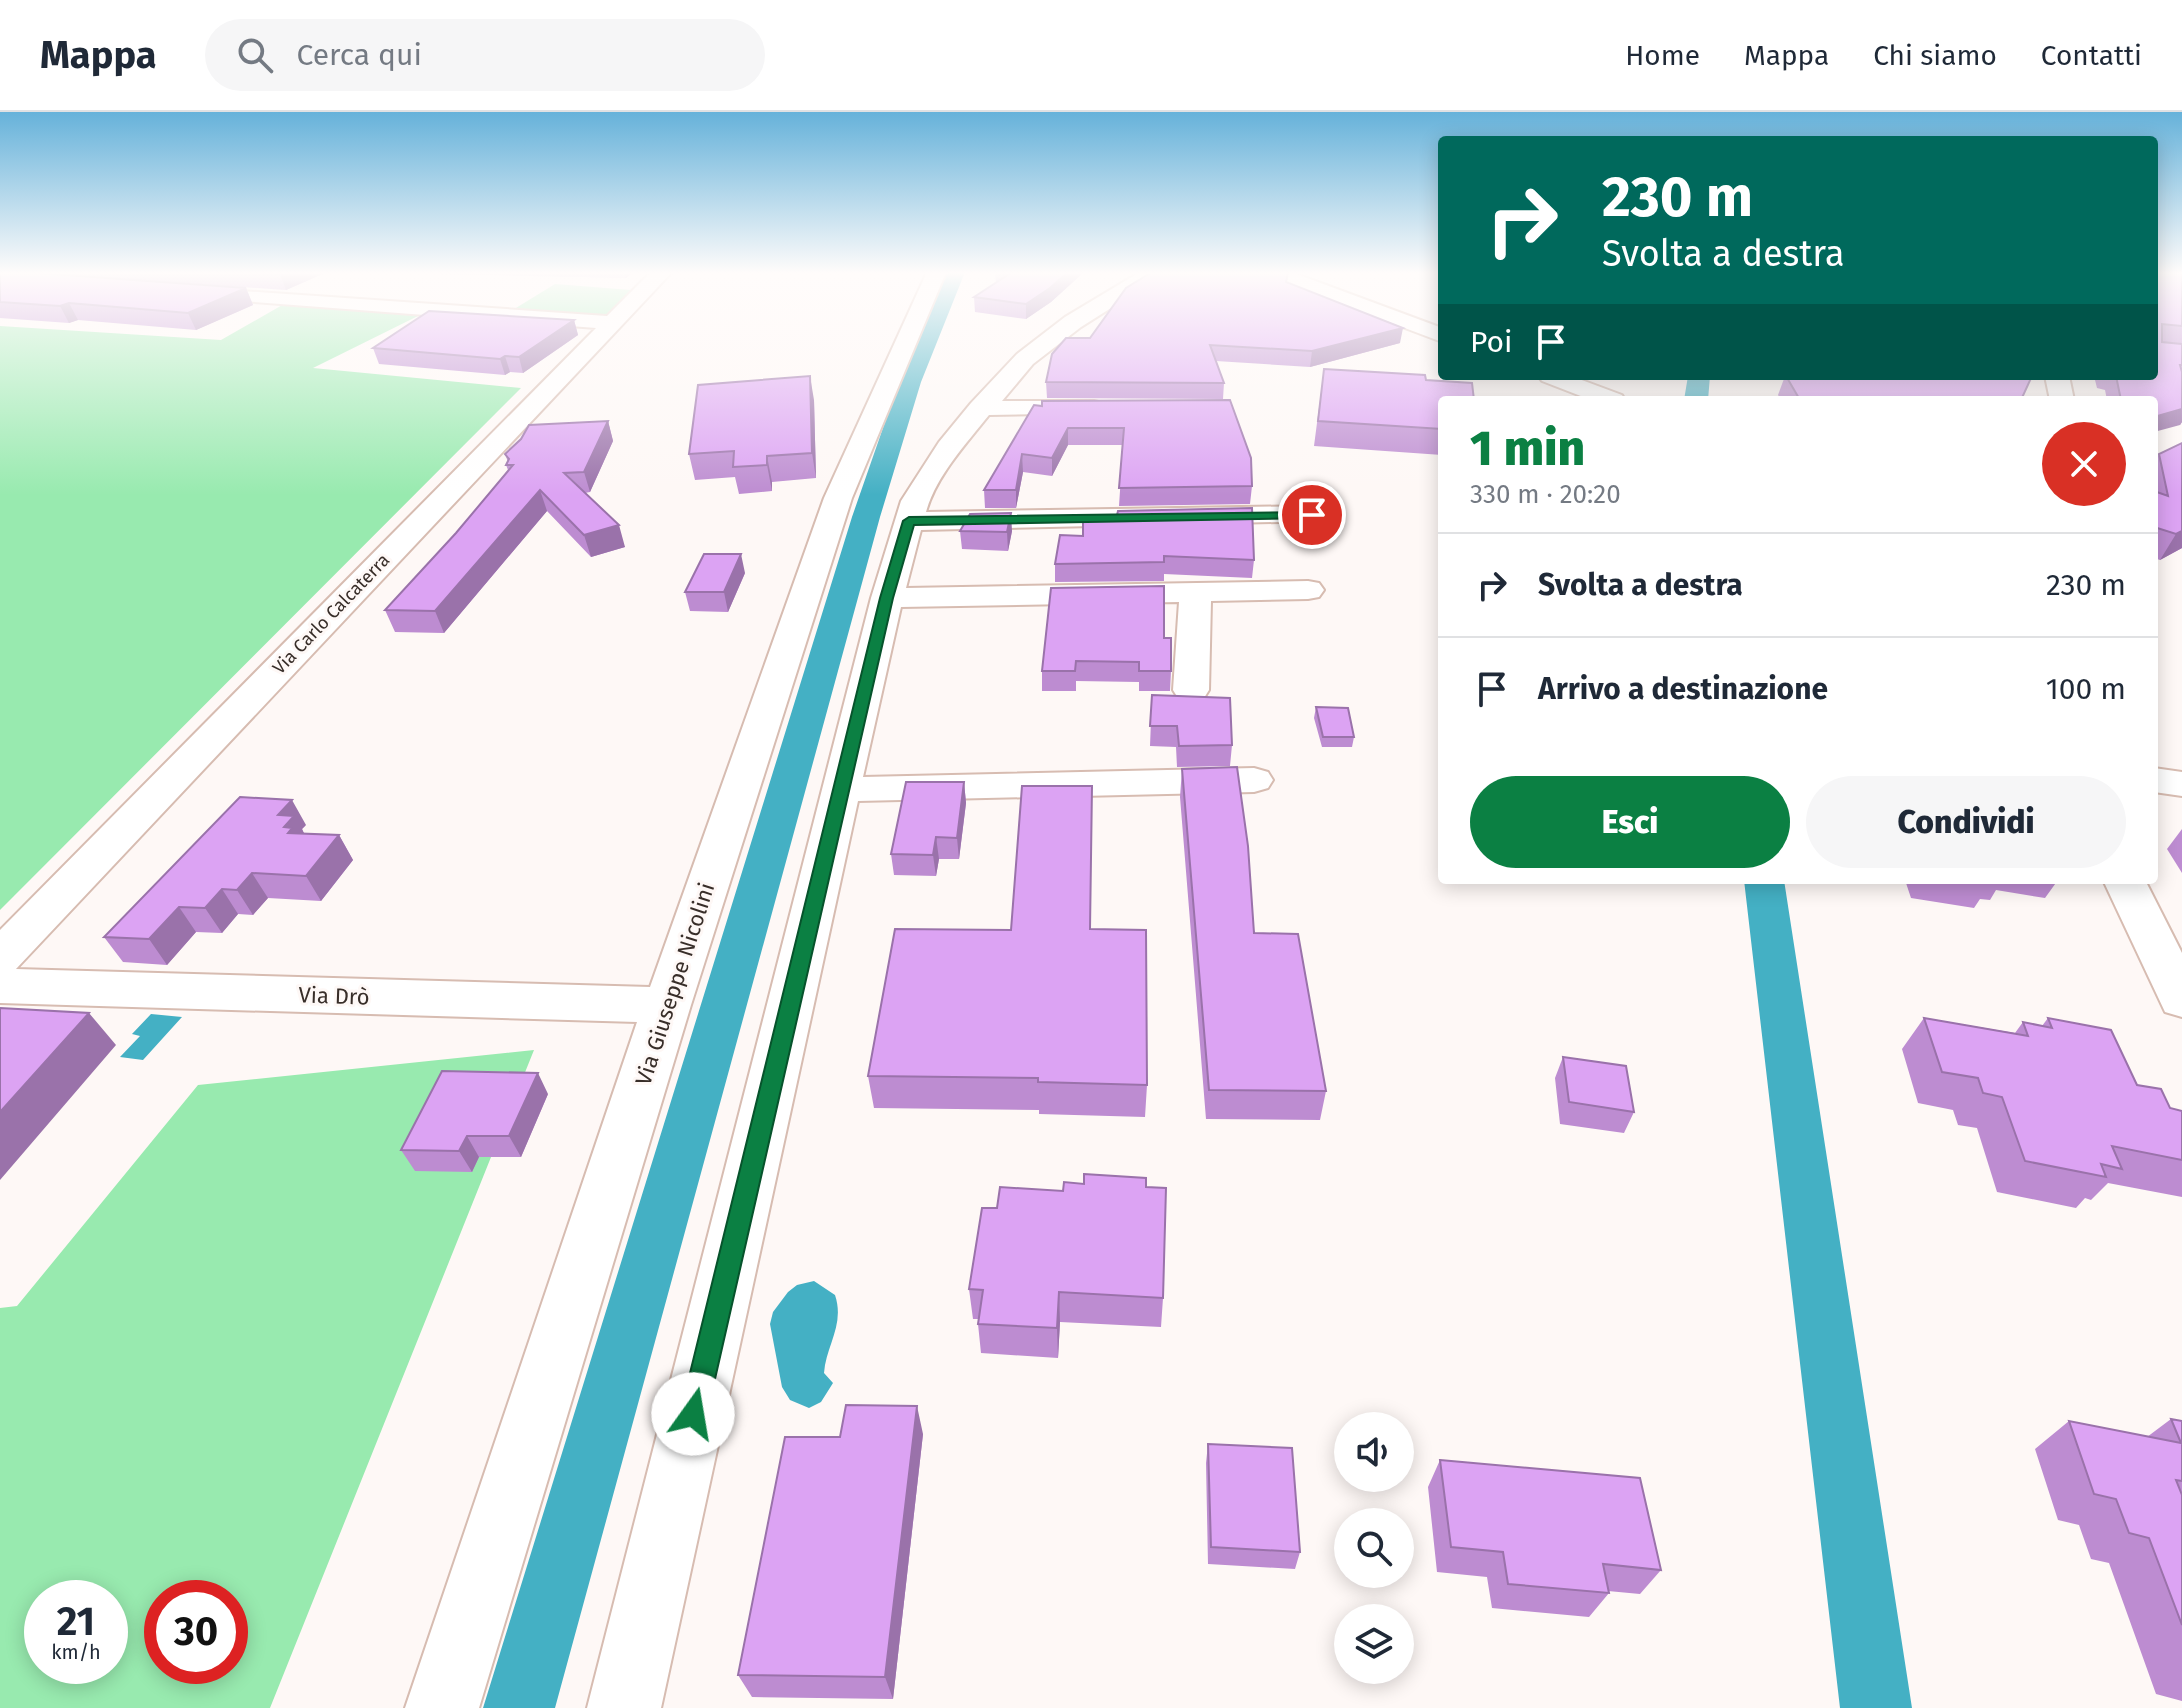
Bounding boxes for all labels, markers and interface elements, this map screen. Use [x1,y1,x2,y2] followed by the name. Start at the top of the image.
[205,19,765,91] search box
[40,32,157,78] text: Mappa
[233,33,277,77] icon: search
[297,37,422,73] text: Cerca qui
[1625,39,1700,72] text: Home
[1744,39,1829,72] text: Mappa
[1873,39,1997,72] text: Chi siamo
[2041,39,2142,72] text: Contatti
[1602,164,1753,231] text: 230 m
[1470,168,1574,272] icon: right
[1602,232,1845,276] text: Svolta a destra
[1529,320,1573,364] icon: arrive
[1470,324,1513,360] text: Poi
[1470,420,1585,478] text: 1 min
[2042,422,2126,506] button: close
[1470,479,1621,510] text: 330 m · 20:20
[1278,481,1346,549] pin
[1290,493,1334,537] icon: arrive
[268,549,394,679] street label: Via Carlo Calcaterra
[1470,563,1514,607] icon: right
[1538,567,1743,603] text: Svolta a destra
[2046,567,2126,603] text: 230 m
[1470,667,1514,711] icon: arrive
[1538,671,1828,707] text: Arrivo a destinazione
[2046,671,2126,707] text: 100 m
[1470,776,1790,868] button: Esci
[1806,776,2126,868] button: Condividi
[630,879,720,1089] street label: Via Giuseppe Nicolini
[298,981,370,1011] street label: Via Drò
[651,1372,735,1456] position arrow
[1334,1412,1414,1684] map controls
[1334,1412,1414,1492] button: sound
[1334,1508,1414,1588] button: search
[144,1580,248,1684] speed limit sign: 30
[57,1598,95,1646] text: 21
[1334,1604,1414,1684] button: layers
[51,1640,101,1664] text: km/h

